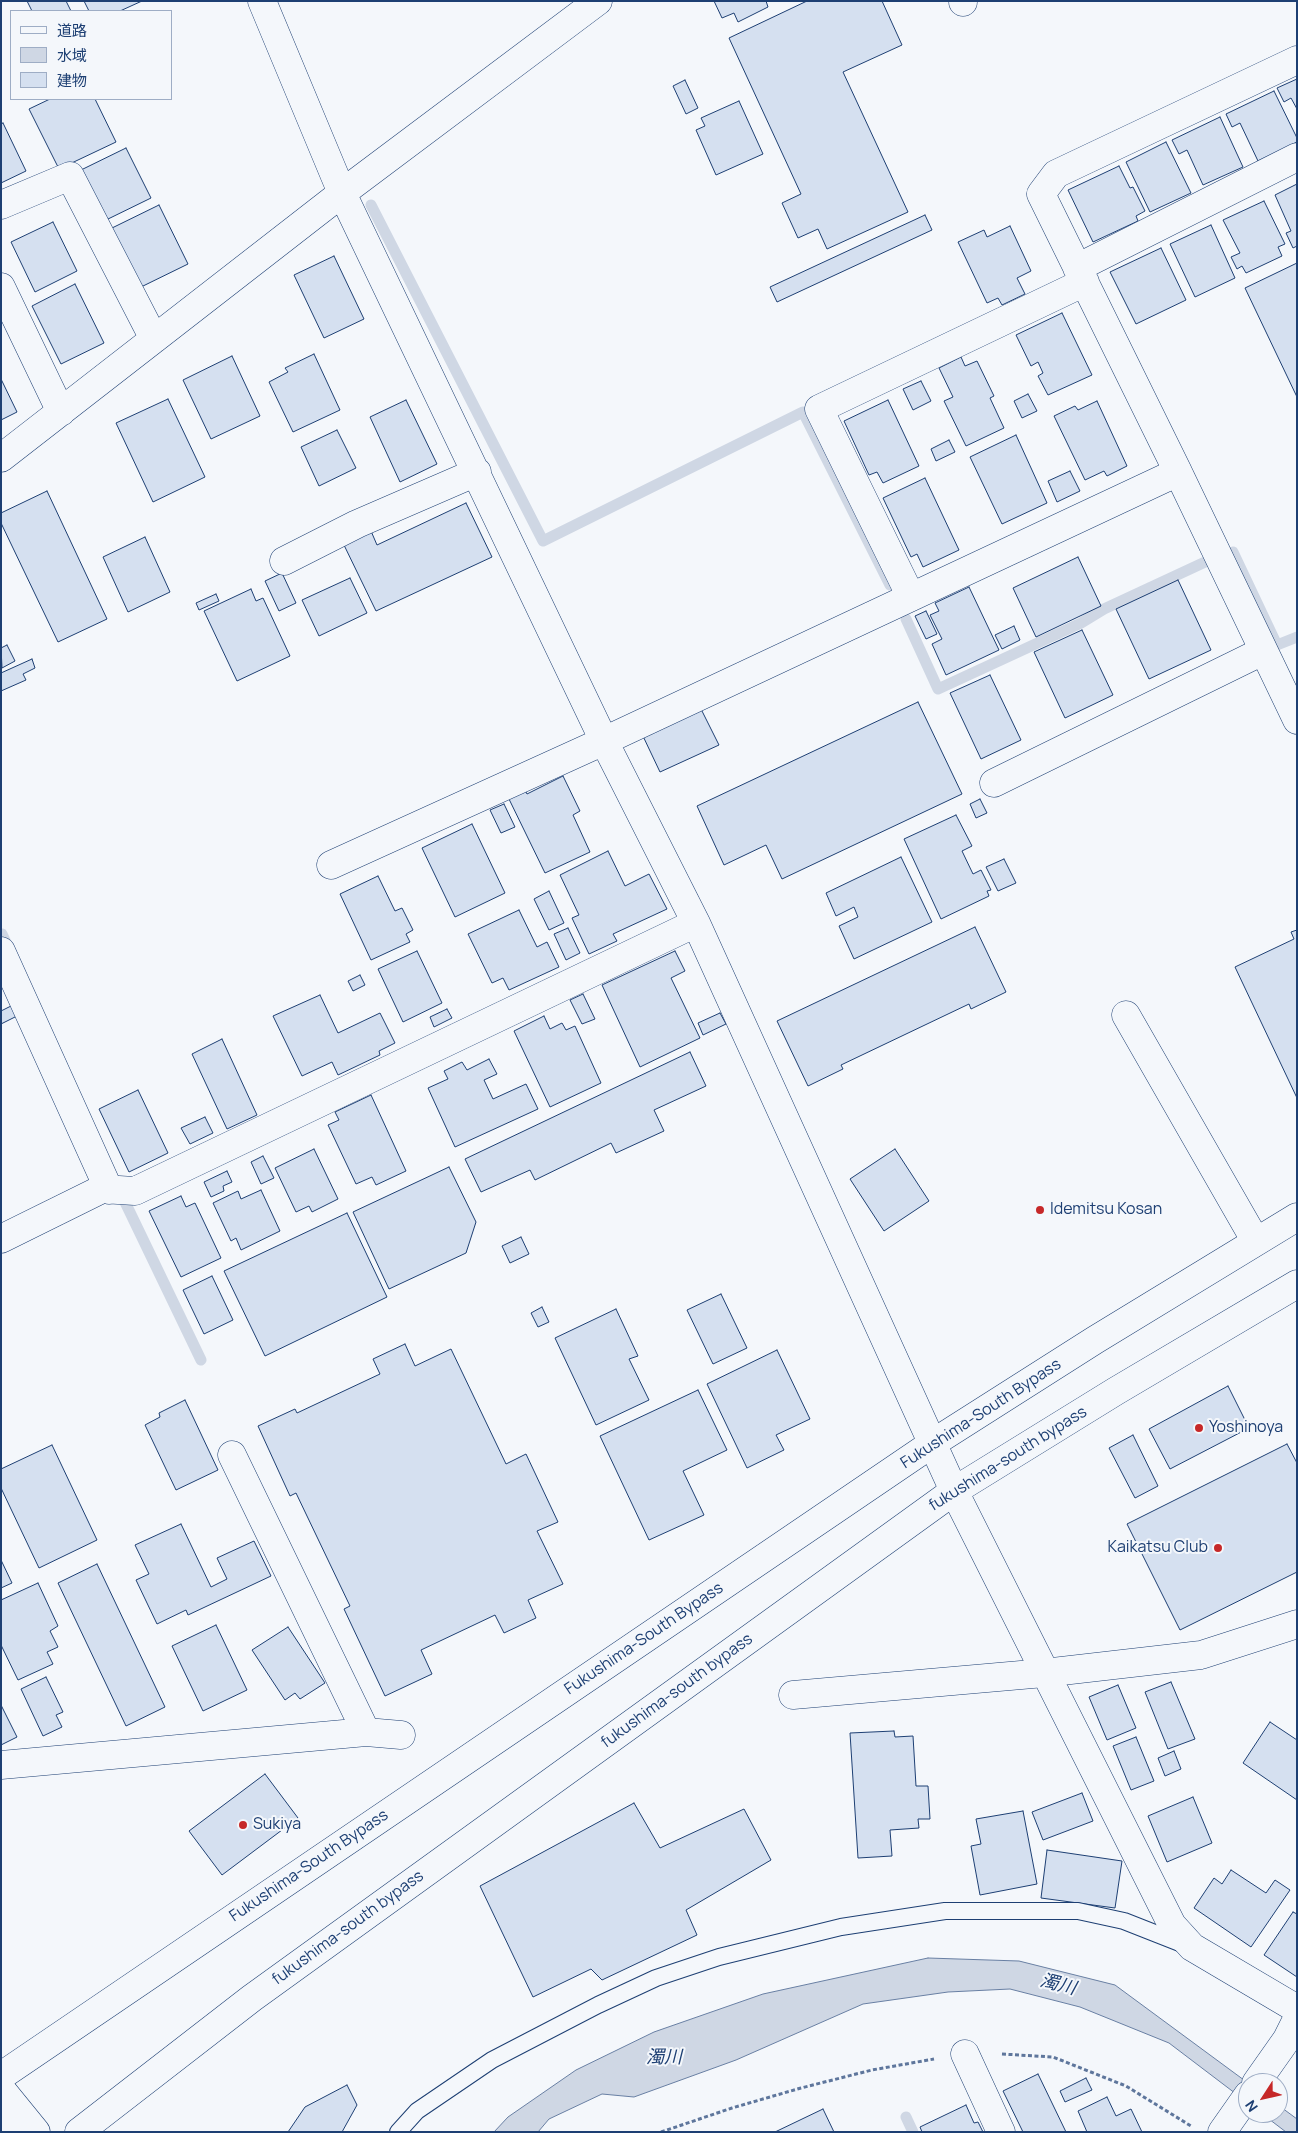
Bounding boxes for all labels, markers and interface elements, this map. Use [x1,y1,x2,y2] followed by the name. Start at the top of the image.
[10,10,172,100] legend
[57,20,87,41] text: 道路
[57,45,87,66] text: 水域
[57,70,87,91] text: 建物
[1050,1200,1162,1220] place label: Idemitsu Kosan
[1034,1204,1046,1216] marker: Idemitsu Kosan
[897,1355,1065,1473] street label: Fukushima-South Bypass
[926,1402,1090,1516] street label: fukushima-south bypass
[1209,1418,1283,1438] place label: Yoshinoya
[1193,1422,1205,1434] marker: Yoshinoya
[1107,1538,1208,1558] place label: Kaikatsu Club
[1212,1542,1224,1554] marker: Kaikatsu Club
[561,1579,727,1699] street label: Fukushima-South Bypass
[598,1630,756,1752] street label: fukushima-south bypass
[226,1806,392,1926] street label: Fukushima-South Bypass
[253,1815,301,1835] place label: Sukiya
[237,1819,249,1831] marker: Sukiya
[269,1867,427,1989] street label: fukushima-south bypass
[1038,1970,1078,2000] water label: 濁川
[646,2047,682,2069] water label: 濁川
[1238,2073,1288,2123] north arrow
[1240,2097,1262,2116] text: N

